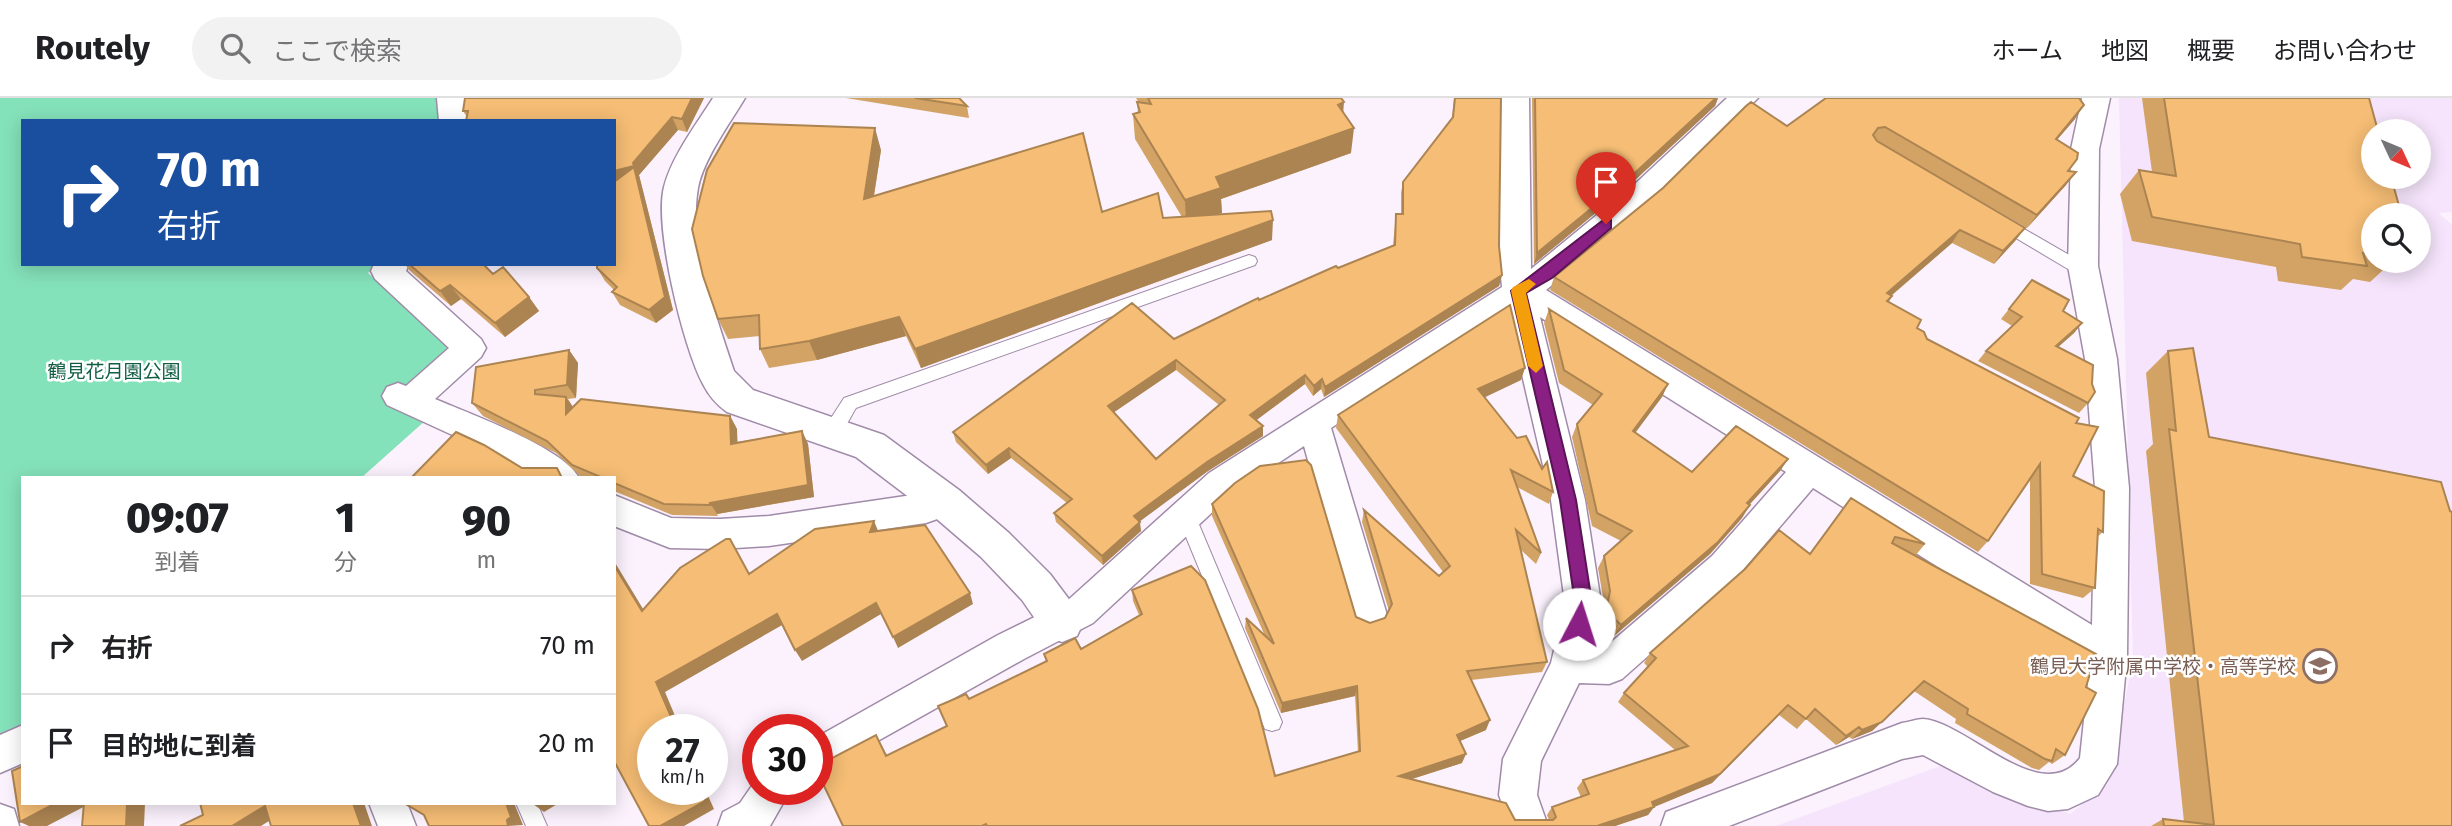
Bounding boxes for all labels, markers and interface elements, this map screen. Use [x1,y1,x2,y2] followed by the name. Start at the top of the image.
[192,17,682,80] search box
[35,28,150,68] text: Routely
[216,29,254,67] icon: search
[272,36,402,67] text: ここで検索
[1992,37,2063,65] text: ホーム
[2101,37,2149,65] text: 地図
[2187,37,2235,65] text: 概要
[2273,37,2417,65] text: お問い合わせ
[2361,119,2431,189] north arrow
[2361,119,2431,273] map controls
[157,140,261,199] text: 70 m
[42,147,133,238] icon: right
[1576,152,1636,224] pin
[1587,163,1625,201] icon: arrive
[2361,203,2431,273] button: search
[157,207,221,245] text: 右折
[47,360,181,383] park label: 鶴見花月園公園
[126,493,229,543] text: 09:07
[335,493,355,543] text: 1
[462,496,511,546] text: 90
[477,546,496,574] text: m
[154,548,200,576] text: 到着
[334,548,357,576] text: 分
[1542,587,1616,661] position arrow
[42,626,80,664] icon: right
[540,630,595,661] text: 70 m
[101,633,153,664] text: 右折
[2301,647,2339,685] school or university icon: 鶴見大学附属中学校・高等学校
[2030,655,2296,678] place label: 鶴見大学附属中学校・高等学校
[742,714,833,805] speed limit sign: 30
[42,724,80,762] icon: arrive
[538,728,595,759] text: 20 m
[665,729,700,771] text: 27
[101,731,257,762] text: 目的地に到着
[660,766,705,788] text: km/h

